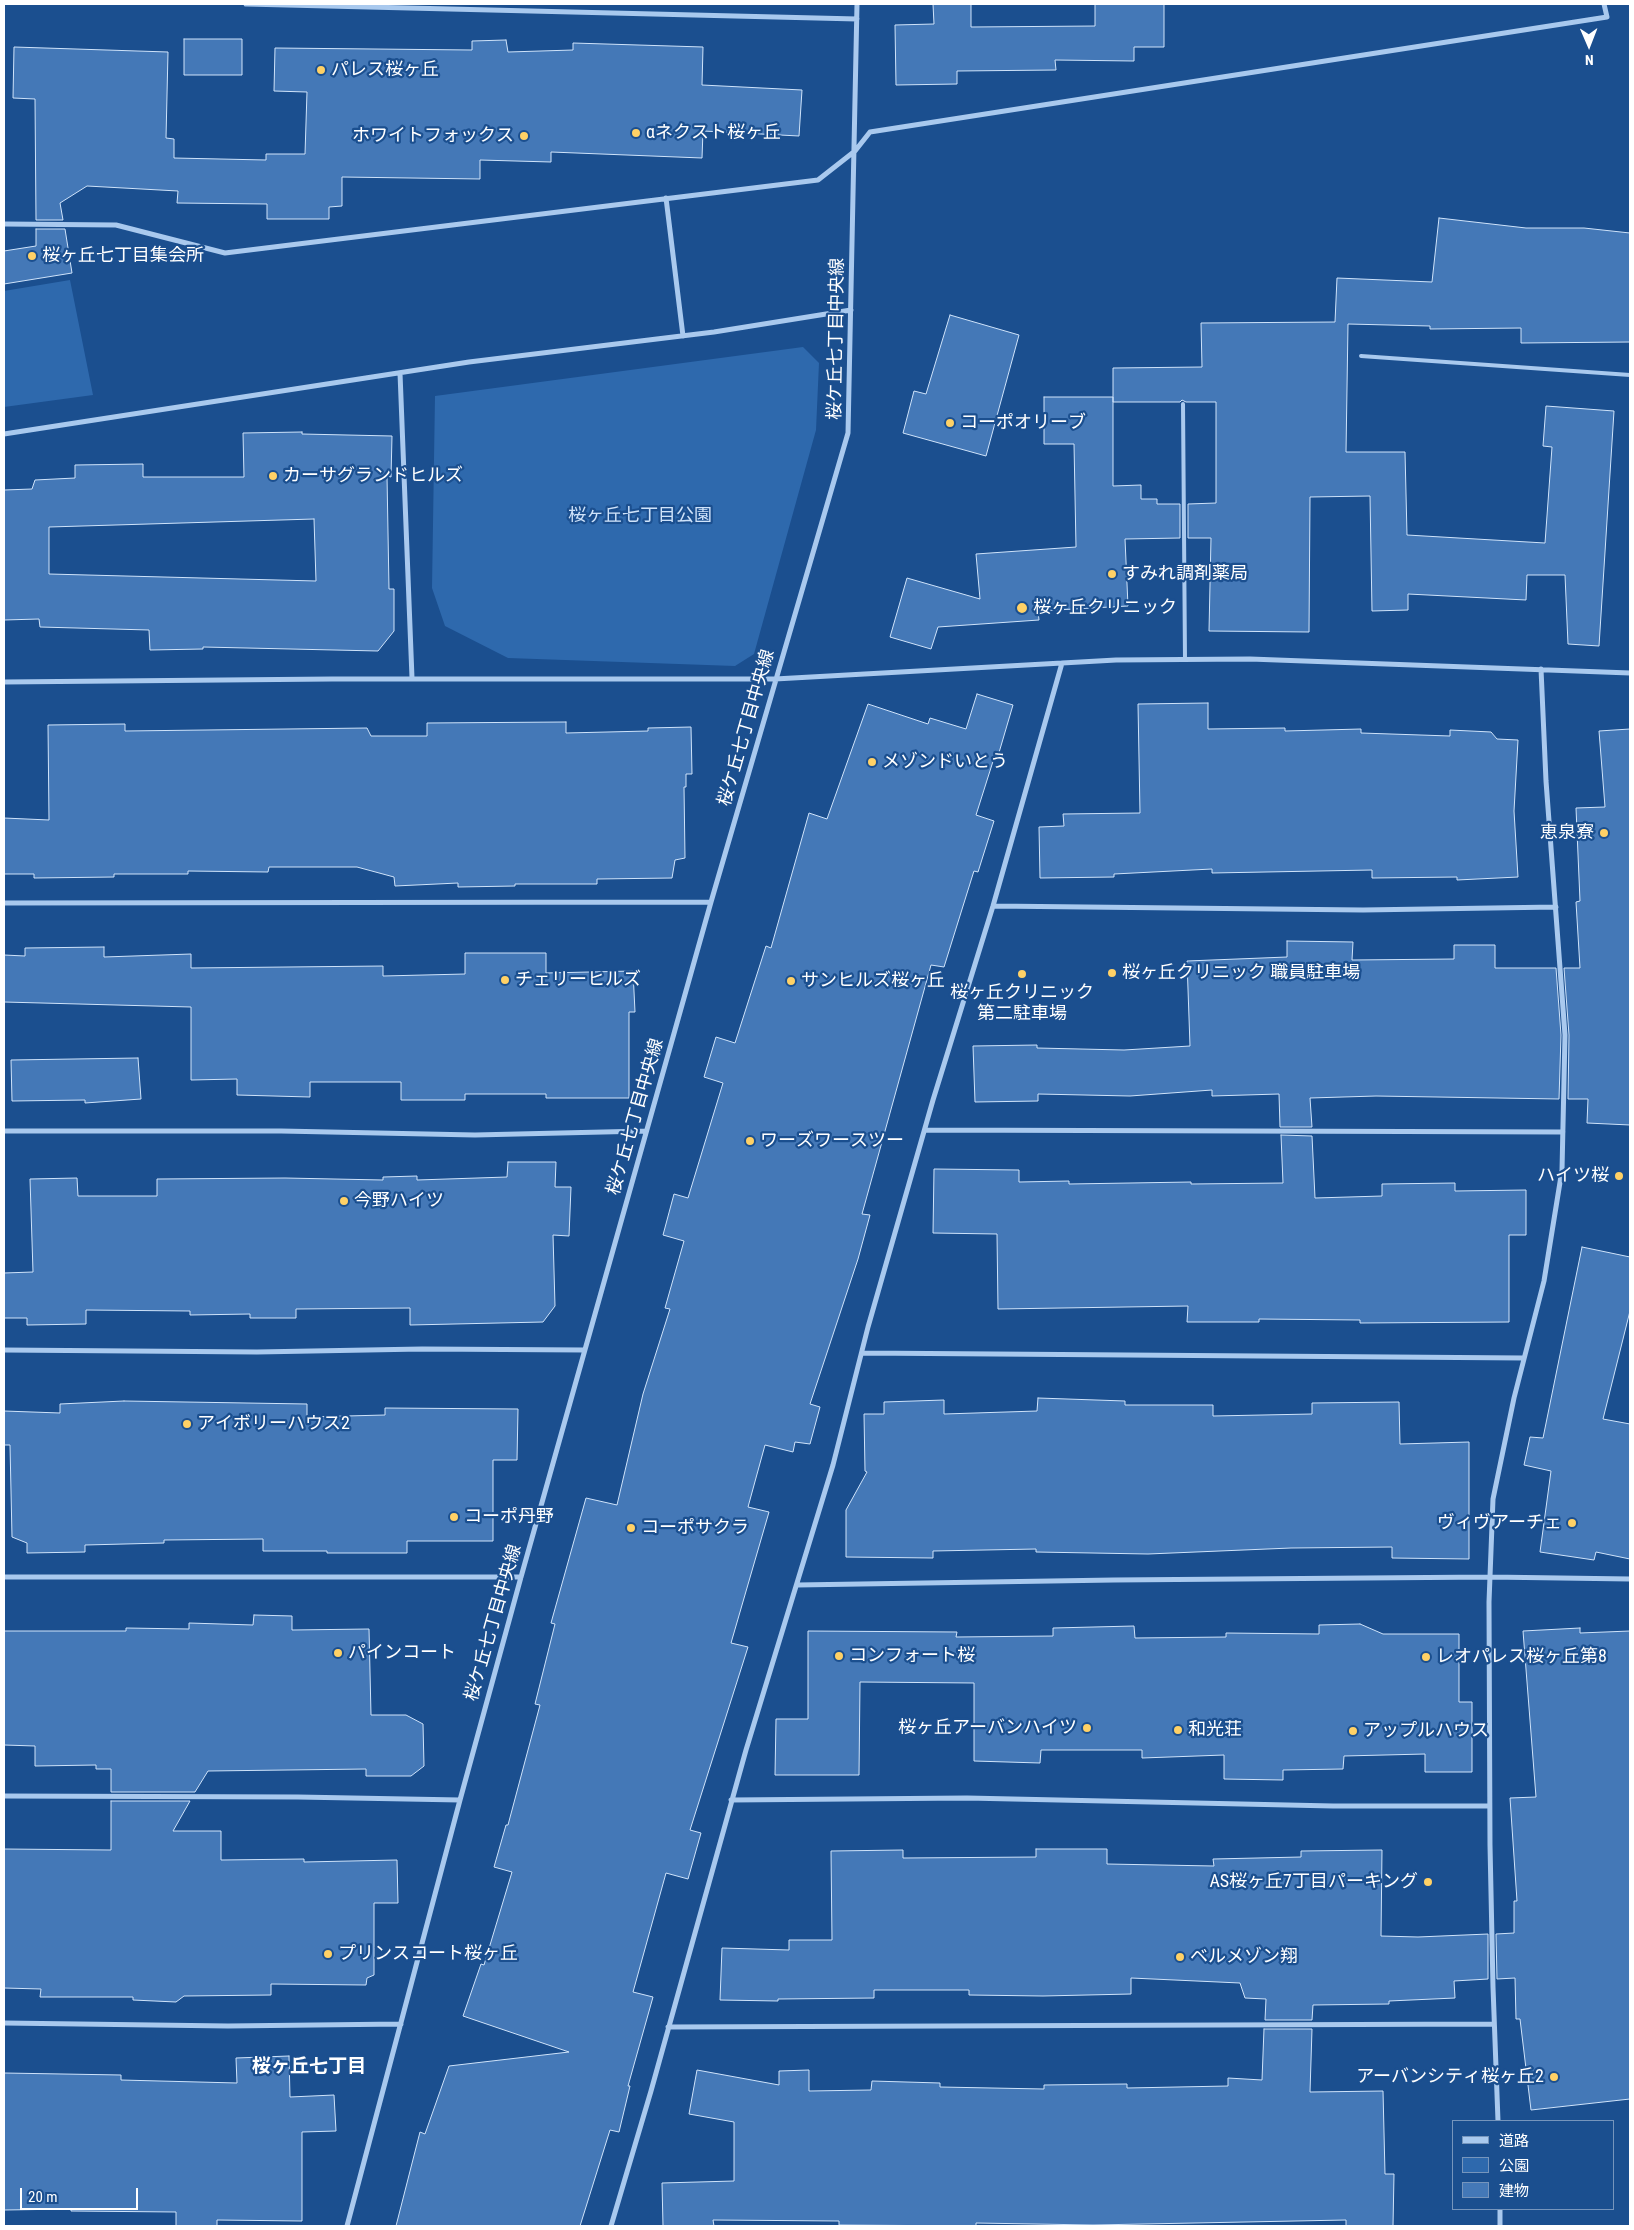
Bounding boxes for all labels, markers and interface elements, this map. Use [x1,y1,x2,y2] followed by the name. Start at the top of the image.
[1564,20,1614,70] north arrow
[1585,52,1594,68] text: N
[331,59,439,81] place label: パレス桜ヶ丘
[315,64,327,76] marker: パレス桜ヶ丘
[646,122,781,144] place label: αネクスト桜ヶ丘
[352,125,514,147] place label: ホワイトフォックス
[630,127,642,139] marker: αネクスト桜ヶ丘
[518,130,530,142] marker: ホワイトフォックス
[42,245,204,267] place label: 桜ヶ丘七丁目集会所
[26,250,38,262] marker: 桜ヶ丘七丁目集会所
[825,258,849,420] street label: 桜ケ丘七丁目中央線
[960,412,1086,434] place label: コーポオリーブ
[944,417,956,429] marker: コーポオリーブ
[283,465,463,487] place label: カーサグランドヒルズ
[267,470,279,482] marker: カーサグランドヒルズ
[568,505,712,527] park label: 桜ヶ丘七丁目公園
[1122,563,1248,585] place label: すみれ調剤薬局
[1106,568,1118,580] marker: すみれ調剤薬局
[1033,597,1177,619] place label: 桜ヶ丘クリニック
[1015,601,1029,615] marker: 桜ヶ丘クリニック
[714,647,780,809] street label: 桜ケ丘七丁目中央線
[882,751,1008,773] place label: メゾンドいとう
[866,756,878,768] marker: メゾンドいとう
[1540,822,1594,844] place label: 恵泉寮
[1598,827,1610,839] marker: 恵泉寮
[1122,962,1360,984] place label: 桜ヶ丘クリニック 職員駐車場
[1106,967,1118,979] marker: 桜ヶ丘クリニック 職員駐車場
[1016,968,1028,980] marker: 桜ヶ丘クリニック 第二駐車場
[515,969,641,991] place label: チェリーヒルズ
[801,970,945,992] place label: サンヒルズ桜ヶ丘
[499,974,511,986] marker: チェリーヒルズ
[785,975,797,987] marker: サンヒルズ桜ヶ丘
[950,982,1094,1024] place label: 桜ヶ丘クリニック 第二駐車場
[603,1036,669,1198] street label: 桜ケ丘七丁目中央線
[760,1130,904,1152] place label: ワーズワースツー
[744,1135,756,1147] marker: ワーズワースツー
[1537,1165,1609,1187] place label: ハイツ桜
[1613,1170,1625,1182] marker: ハイツ桜
[354,1190,444,1212] place label: 今野ハイツ
[338,1195,350,1207] marker: 今野ハイツ
[197,1413,350,1435] place label: アイボリーハウス2
[181,1418,193,1430] marker: アイボリーハウス2
[464,1506,554,1528] place label: コーポ丹野
[448,1511,460,1523] marker: コーポ丹野
[1437,1512,1562,1534] place label: ヴィヴアーチェ
[641,1517,749,1539] place label: コーポサクラ
[1566,1517,1578,1529] marker: ヴィヴアーチェ
[625,1522,637,1534] marker: コーポサクラ
[461,1542,527,1704] street label: 桜ケ丘七丁目中央線
[348,1642,456,1664] place label: パインコート
[849,1645,975,1667] place label: コンフォート桜
[1436,1646,1607,1668] place label: レオパレス桜ヶ丘第8
[332,1647,344,1659] marker: パインコート
[833,1650,845,1662] marker: コンフォート桜
[1420,1651,1432,1663] marker: レオパレス桜ヶ丘第8
[898,1717,1077,1739] place label: 桜ヶ丘アーバンハイツ
[1188,1719,1242,1741] place label: 和光荘
[1363,1720,1489,1742] place label: アップルハウス
[1081,1722,1093,1734] marker: 桜ヶ丘アーバンハイツ
[1172,1724,1184,1736] marker: 和光荘
[1347,1725,1359,1737] marker: アップルハウス
[1209,1871,1418,1893] place label: AS桜ヶ丘7丁目パーキング
[1422,1876,1434,1888] marker: AS桜ヶ丘7丁目パーキング
[338,1943,518,1965] place label: プリンスコート桜ヶ丘
[1190,1946,1298,1968] place label: ベルメゾン翔
[322,1948,334,1960] marker: プリンスコート桜ヶ丘
[1174,1951,1186,1963] marker: ベルメゾン翔
[252,2056,366,2078] district label: 桜ヶ丘七丁目
[1356,2066,1544,2088] place label: アーバンシティ桜ヶ丘2
[1548,2071,1560,2083] marker: アーバンシティ桜ヶ丘2
[1452,2120,1614,2210] legend
[1499,2132,1529,2150] text: 道路
[1499,2157,1529,2175] text: 公園
[22,2178,140,2210] scale bar
[1499,2182,1529,2200] text: 建物
[28,2188,58,2206] text: 20 m

